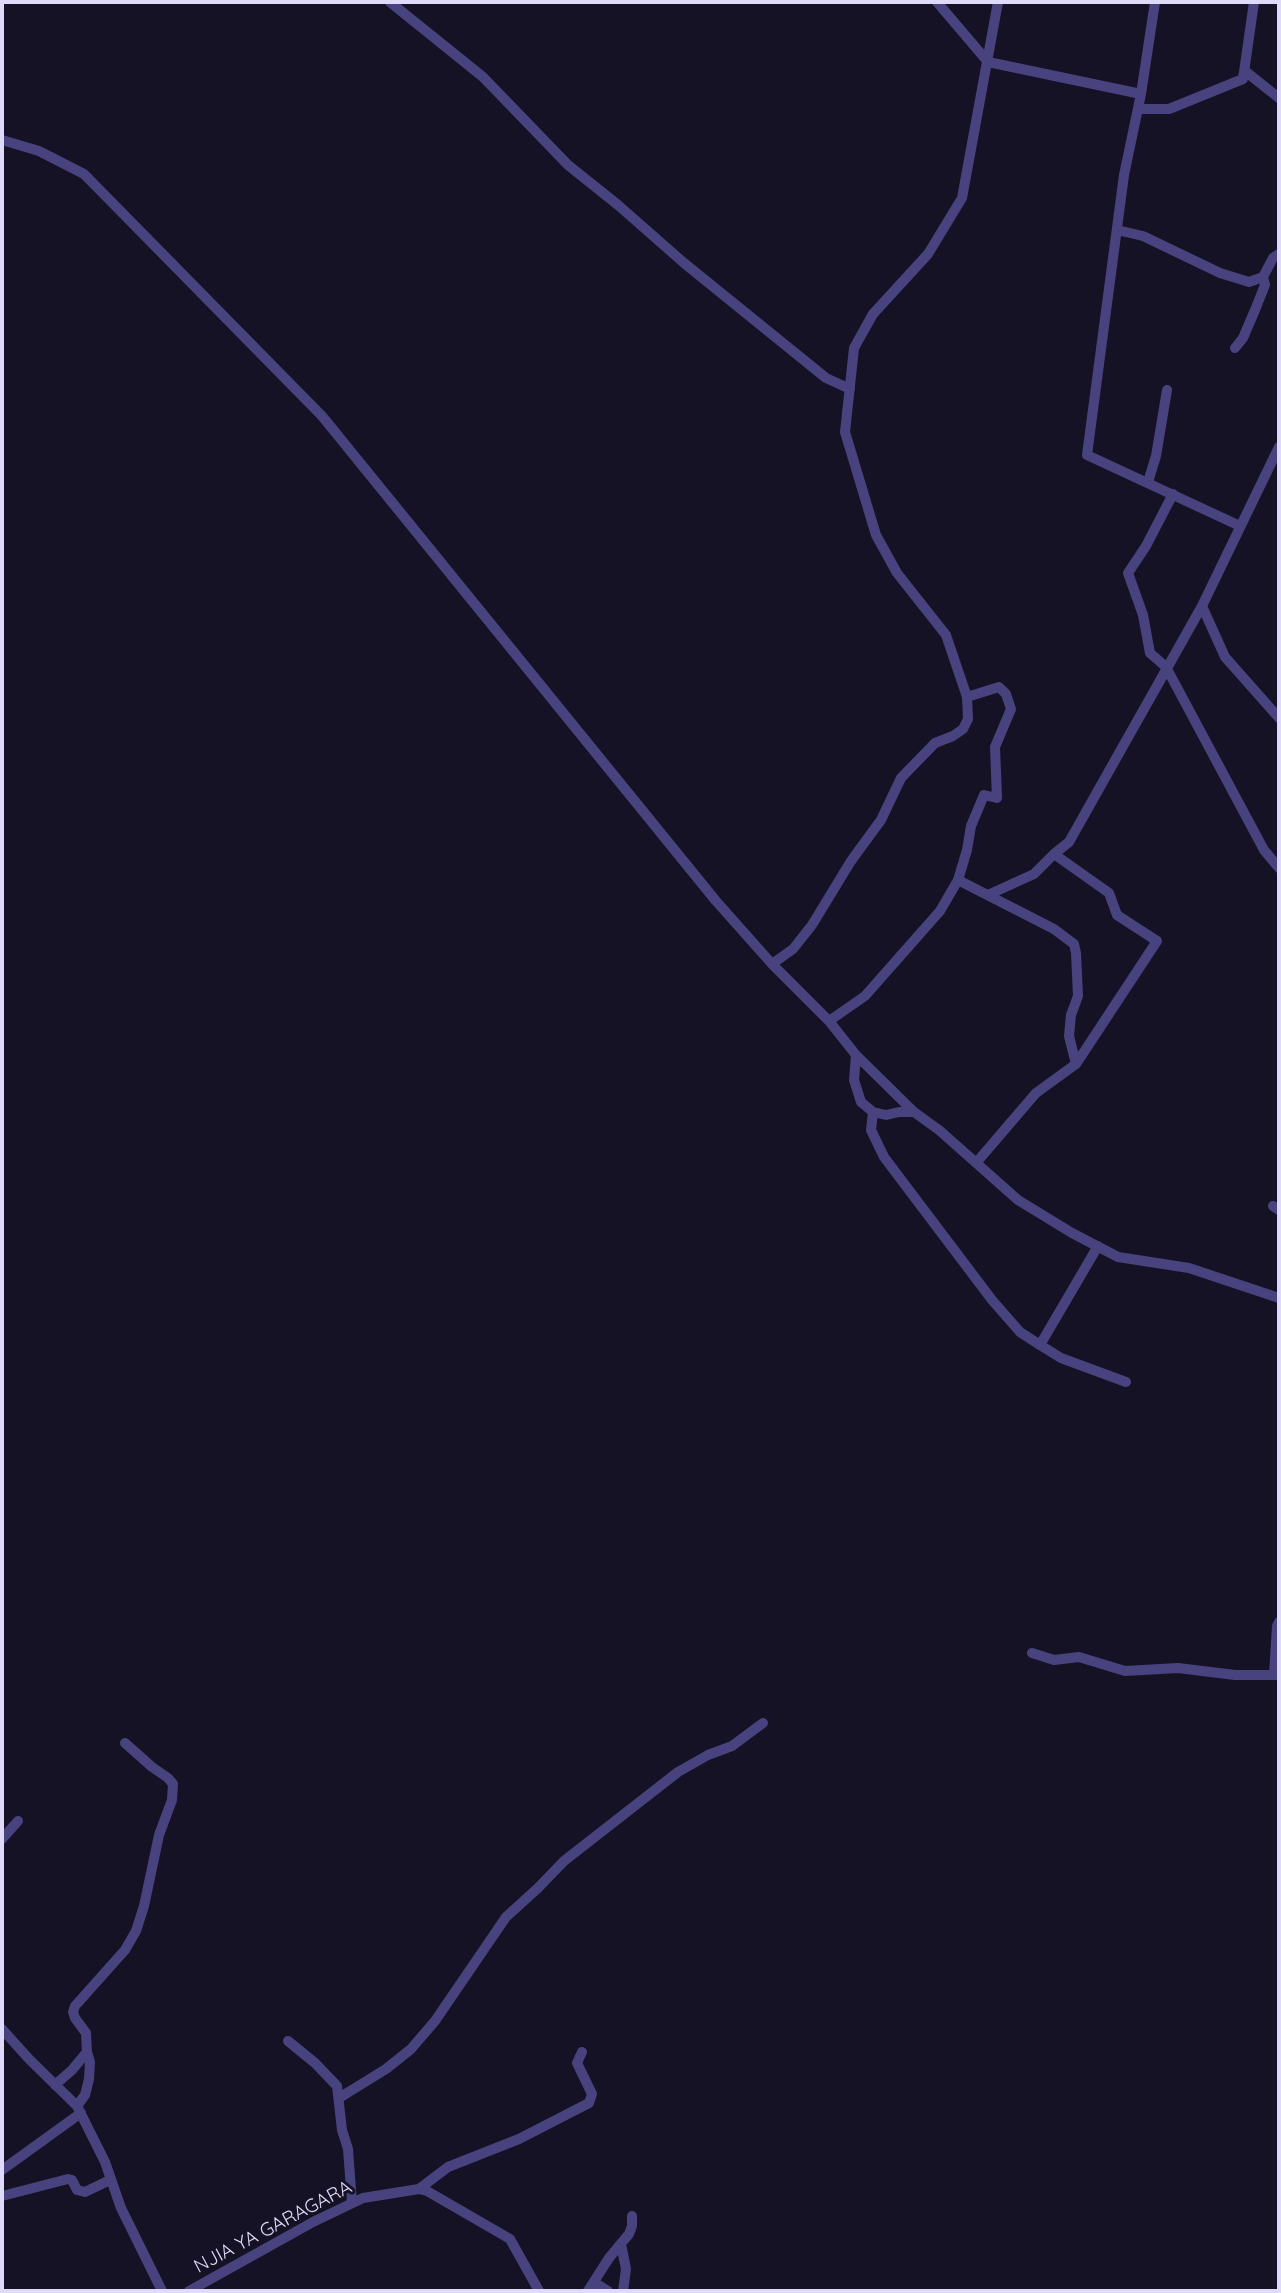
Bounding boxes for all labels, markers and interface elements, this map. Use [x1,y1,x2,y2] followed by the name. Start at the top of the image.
[190,2176,356,2278] street label: NJIA YA GARAGARA

